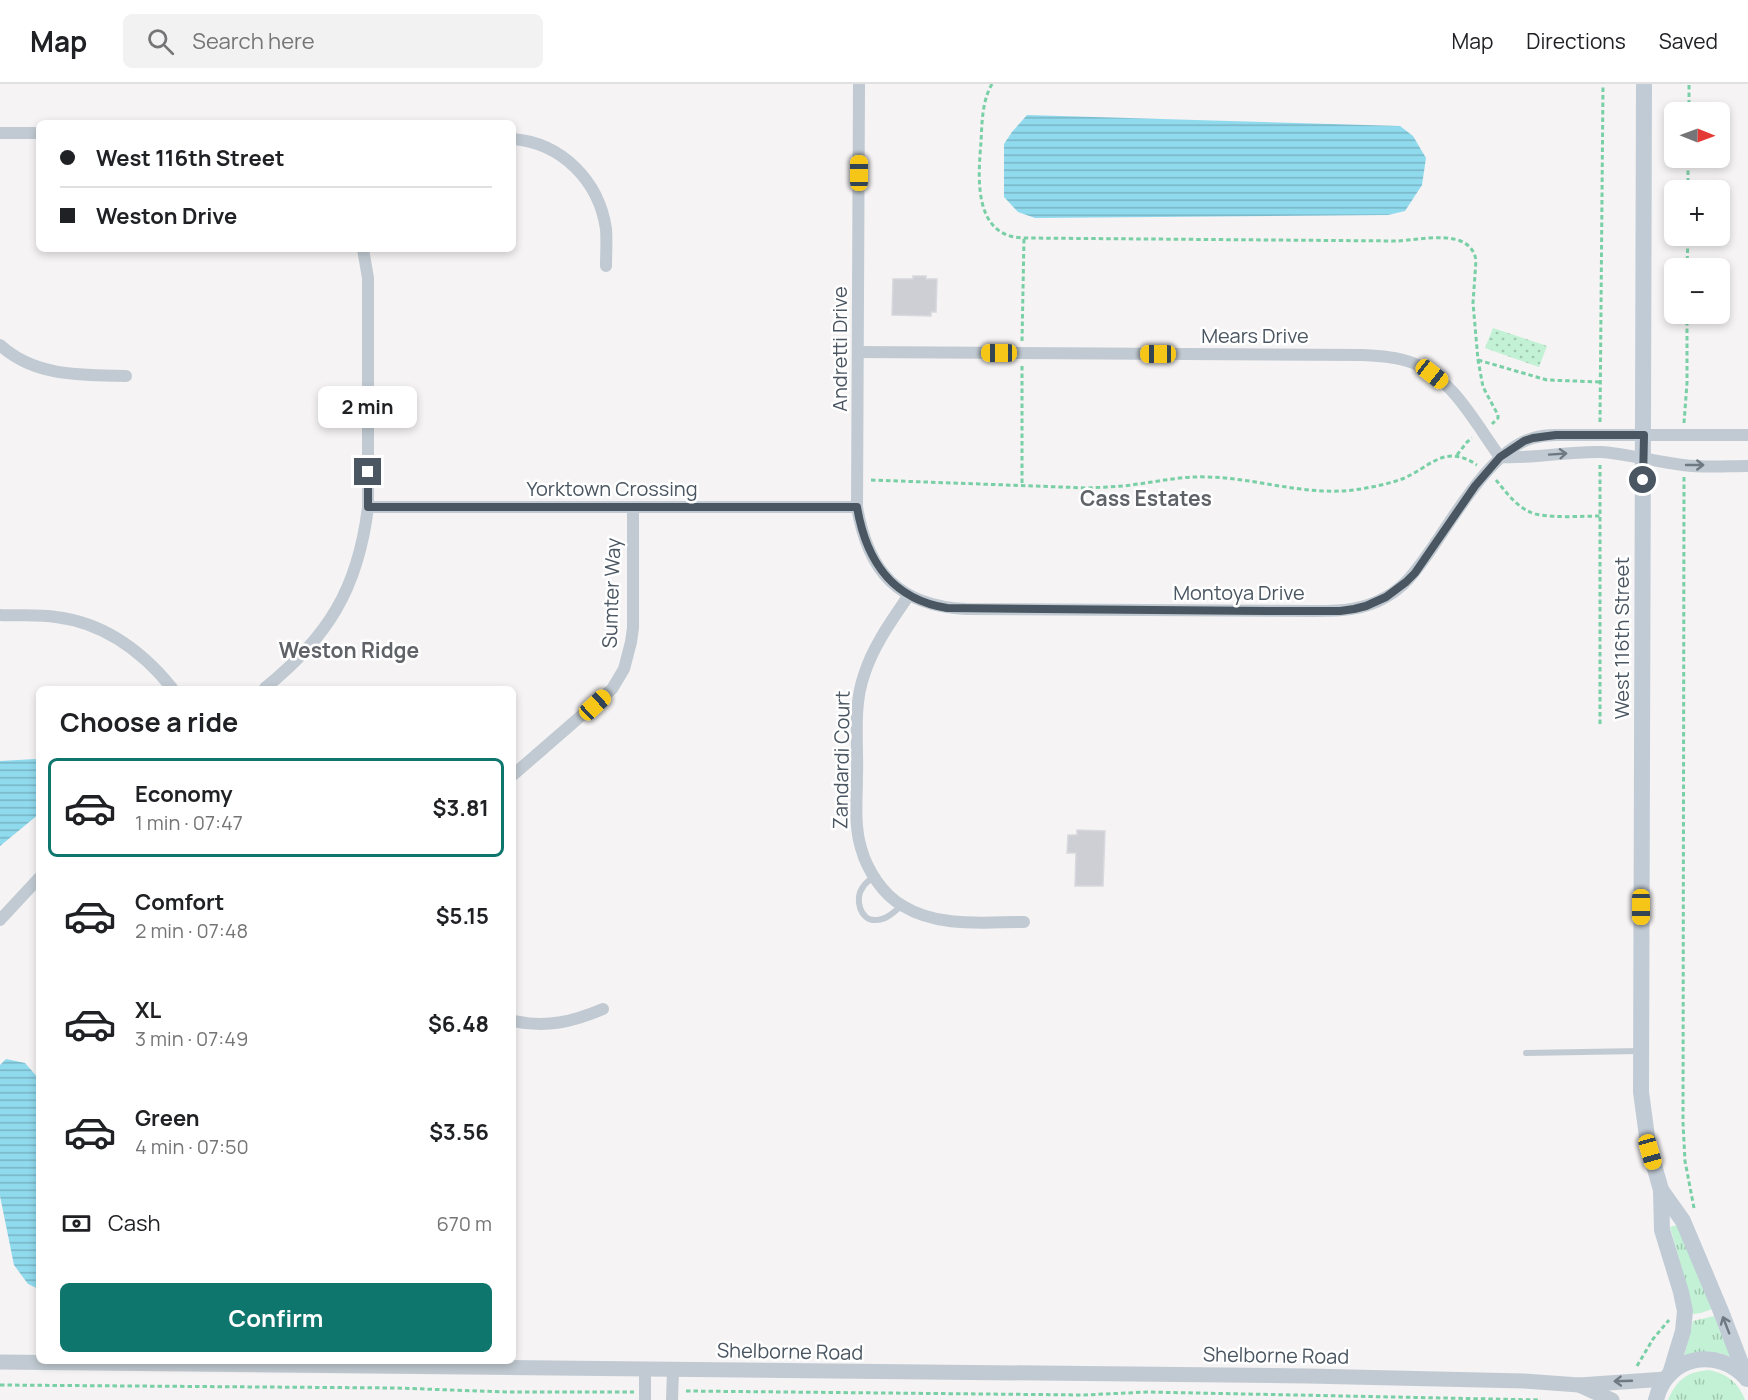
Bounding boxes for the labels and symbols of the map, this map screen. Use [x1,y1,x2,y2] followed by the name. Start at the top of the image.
[1664,102,1730,168] north arrow
[850,155,868,191] car
[826,286,853,412] street label: Andretti Drive
[1201,322,1309,349] street label: Mears Drive
[981,344,1017,362] car
[1140,345,1176,363] car
[1412,356,1452,392] car
[318,385,418,427] callout: 2 min
[1548,448,1568,459] one-way arrow
[354,458,381,485] route end
[1685,460,1705,471] one-way arrow
[1629,466,1656,493] route start
[526,475,698,502] street label: Yorktown Crossing
[1080,484,1212,512] district label: Cass Estates
[596,537,626,649] street label: Sumter Way
[1608,557,1635,719] street label: West 116th Street
[1173,579,1305,606] street label: Montoya Drive
[279,636,419,664] district label: Weston Ridge
[576,686,614,724] car
[826,690,856,830] street label: Zandardi Court
[1632,889,1650,925] car
[1636,1132,1664,1172] car
[1720,1316,1731,1334] one-way arrow
[717,1336,863,1366] street label: Shelborne Road
[1203,1340,1349,1370] street label: Shelborne Road
[1613,1376,1633,1387] one-way arrow

